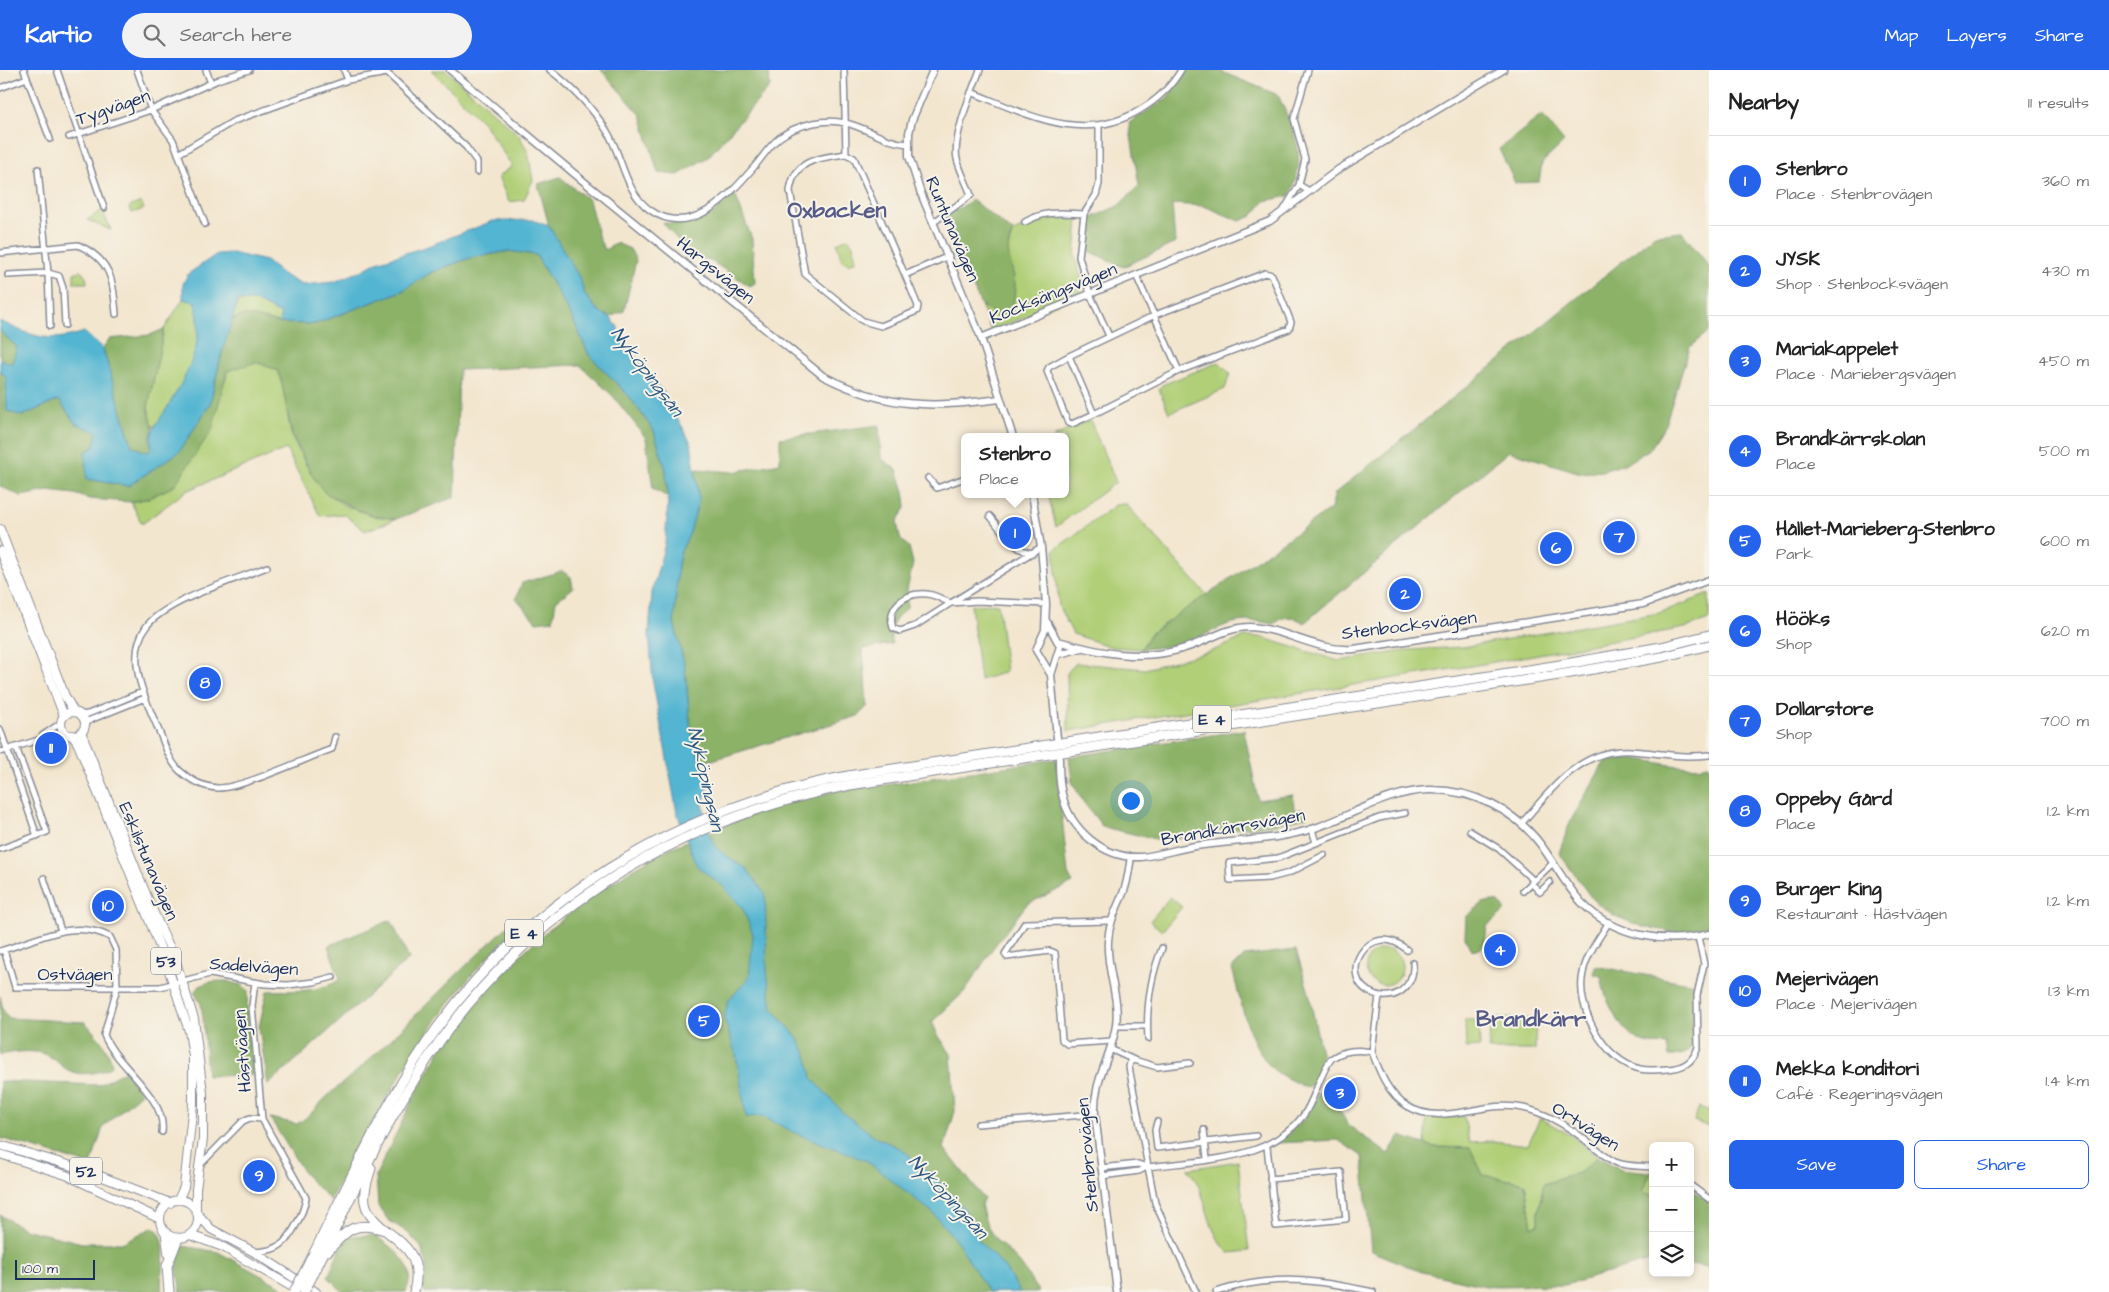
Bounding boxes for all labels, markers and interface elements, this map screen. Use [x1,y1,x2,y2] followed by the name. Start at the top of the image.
[122,13,472,58] search box
[25,18,92,52] text: Kartio
[140,21,168,49] icon: search
[180,22,292,49] text: Search here
[1884,23,1918,48] text: Map
[1946,23,2007,48] text: Layers
[2035,23,2084,48] text: Share
[73,83,154,133] street label: Tygvägen
[1729,88,1799,117] text: Nearby
[2028,92,2089,114] text: 11 results
[1776,156,1848,183] text: Stenbro
[1744,170,1746,192] text: 1
[2042,170,2089,192] text: 360 m
[918,173,986,286] street label: Runtunavägen
[1776,183,1932,205] text: Place · Stenbrovägen
[788,195,886,226] district label: Oxbacken
[670,231,760,311] street label: Hargsvägen
[1776,246,1820,273] text: JYSK
[986,256,1121,331] street label: Kocksängsvägen
[1740,260,1750,282] text: 2
[2041,260,2089,282] text: 430 m
[1776,273,1948,295] text: Shop · Stenbocksvägen
[604,321,690,424] water label: Nyköpingsån
[1776,336,1898,363] text: Mariakappelet
[1741,350,1749,372] text: 3
[2038,350,2089,372] text: 450 m
[1776,363,1956,385] text: Place · Mariebergsvägen
[1776,426,1925,453] text: Brandkärrskolan
[961,433,1069,498] popup
[1740,440,1750,462] text: 4
[2039,440,2089,462] text: 500 m
[979,441,1051,468] text: Stenbro
[1776,453,1816,475] text: Place
[979,468,1019,490] text: Place
[999,514,1031,552] pin: 1
[1776,516,1995,543] text: Hållet-Marieberg-Stenbro
[1603,518,1635,556] pin: 7
[1540,529,1572,567] pin: 6
[1739,530,1751,552] text: 5
[2040,530,2089,552] text: 600 m
[1776,543,1813,565] text: Park
[1389,575,1421,613] pin: 2
[1340,605,1478,647] street label: Stenbocksvägen
[1776,606,1830,633] text: Hööks
[1740,620,1750,642] text: 6
[2041,620,2089,642] text: 620 m
[1776,633,1812,655] text: Shop
[189,664,221,702] pin: 8
[1776,696,1874,723] text: Dollarstore
[1193,706,1231,732] road number: E 4
[1740,710,1750,732] text: 7
[2040,710,2089,732] text: 700 m
[1776,723,1812,745] text: Shop
[680,725,731,836] water label: Nyköpingsån
[35,729,67,767] pin: 11
[1776,786,1892,813] text: Oppeby Gård
[1118,788,1144,814] your location
[111,798,185,925] street label: Eskilstunavägen
[1740,800,1750,822] text: 8
[2047,800,2089,822] text: 1.2 km
[1159,803,1307,853] street label: Brandkärrsvägen
[1776,813,1816,835] text: Place
[1776,876,1881,903] text: Burger King
[92,887,124,925] pin: 10
[1740,890,1750,912] text: 9
[2047,890,2089,912] text: 1.2 km
[1776,903,1947,925] text: Restaurant · Hästvägen
[505,920,543,946] road number: E 4
[1484,931,1516,969] pin: 4
[151,948,181,974] road number: 53
[209,951,299,983] street label: Sadelvägen
[38,962,112,988] street label: Ostvägen
[1776,966,1878,993] text: Mejerivägen
[1739,980,1751,1002] text: 10
[2048,980,2089,1002] text: 1.3 km
[1776,993,1917,1015] text: Place · Mejerivägen
[688,1002,720,1040] pin: 5
[1476,1004,1587,1035] district label: Brandkärr
[227,1009,259,1093] street label: Hästvägen
[1776,1056,1919,1083] text: Mekka konditori
[1743,1070,1747,1092] text: 11
[2045,1070,2089,1092] text: 1.4 km
[1324,1074,1356,1112] pin: 3
[1776,1083,1943,1105] text: Café · Regeringsvägen
[1546,1096,1624,1158] street label: Ortvägen
[1070,1097,1106,1213] street label: Stenbrovägen
[1729,1140,1904,1189] button: Save
[1914,1140,2089,1189] button: Share
[1649,1142,1694,1277] map controls
[1649,1142,1694,1187] button: +
[902,1149,995,1246] water label: Nyköpingsån
[243,1157,275,1195] pin: 9
[70,1158,102,1184] road number: 52
[1649,1187,1694,1232] button: −
[1649,1232,1694,1277] button: layers
[15,1257,95,1280] scale bar
[22,1259,58,1279] text: 100 m

